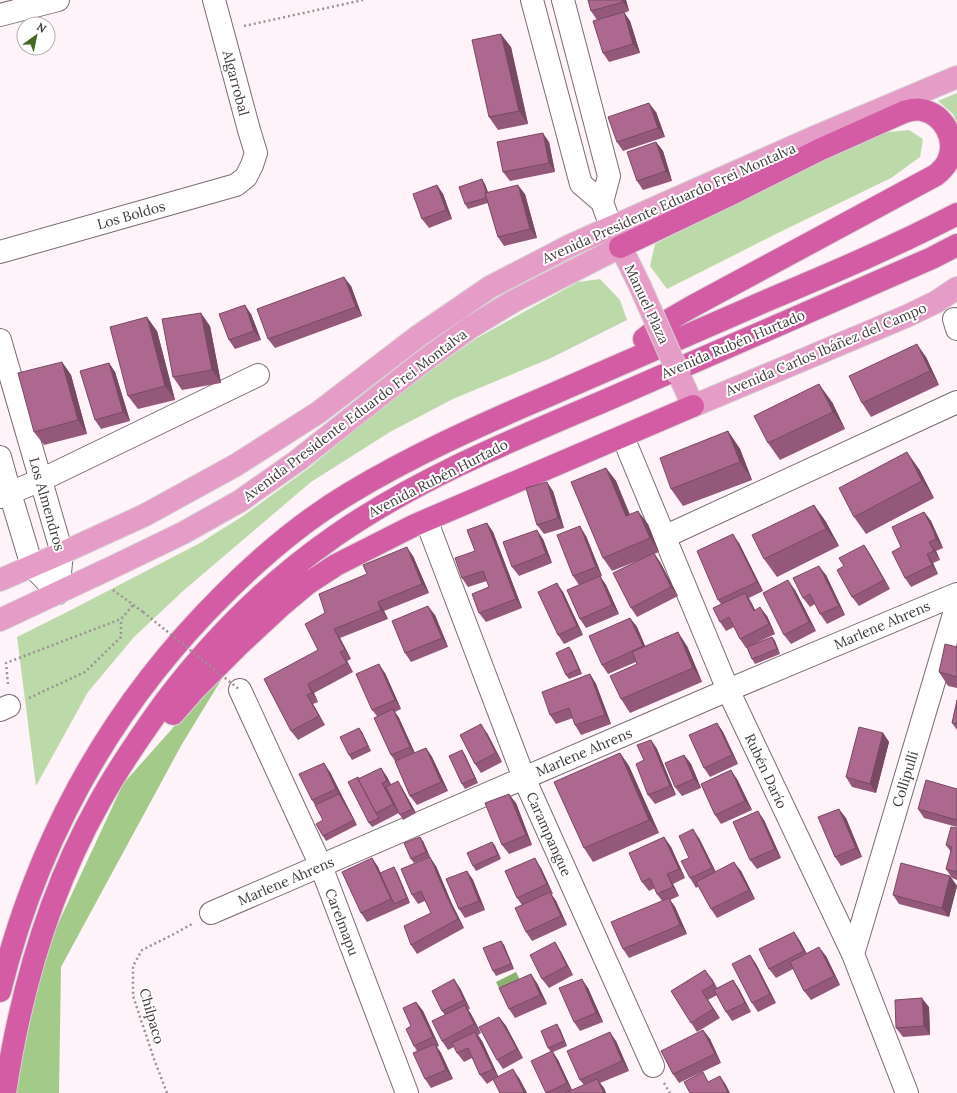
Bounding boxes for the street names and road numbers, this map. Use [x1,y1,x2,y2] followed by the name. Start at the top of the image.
[218,47,253,118] street label: Algarrobal
[538,139,799,268] street label: Avenida Presidente Eduardo Frei Montalva
[95,197,167,233] street label: Los Boldos
[621,261,673,347] street label: Manuel Plaza
[722,298,929,400] street label: Avenida Carlos Ibáñez del Campo
[658,306,808,383] street label: Avenida Rubén Hurtado
[239,325,471,506] street label: Avenida Presidente Eduardo Frei Montalva
[364,435,511,521] street label: Avenida Rubén Hurtado
[25,455,69,553] street label: Los Almendros
[831,597,933,653] street label: Marlene Ahrens
[533,724,635,780] street label: Marlene Ahrens
[741,731,791,811] street label: Rubén Darío
[888,749,922,809] street label: Collipulli
[522,789,576,879] street label: Carampangue
[235,853,337,909] street label: Marlene Ahrens
[321,886,363,958] street label: Carelmapu
[135,986,169,1046] street label: Chilpaco

